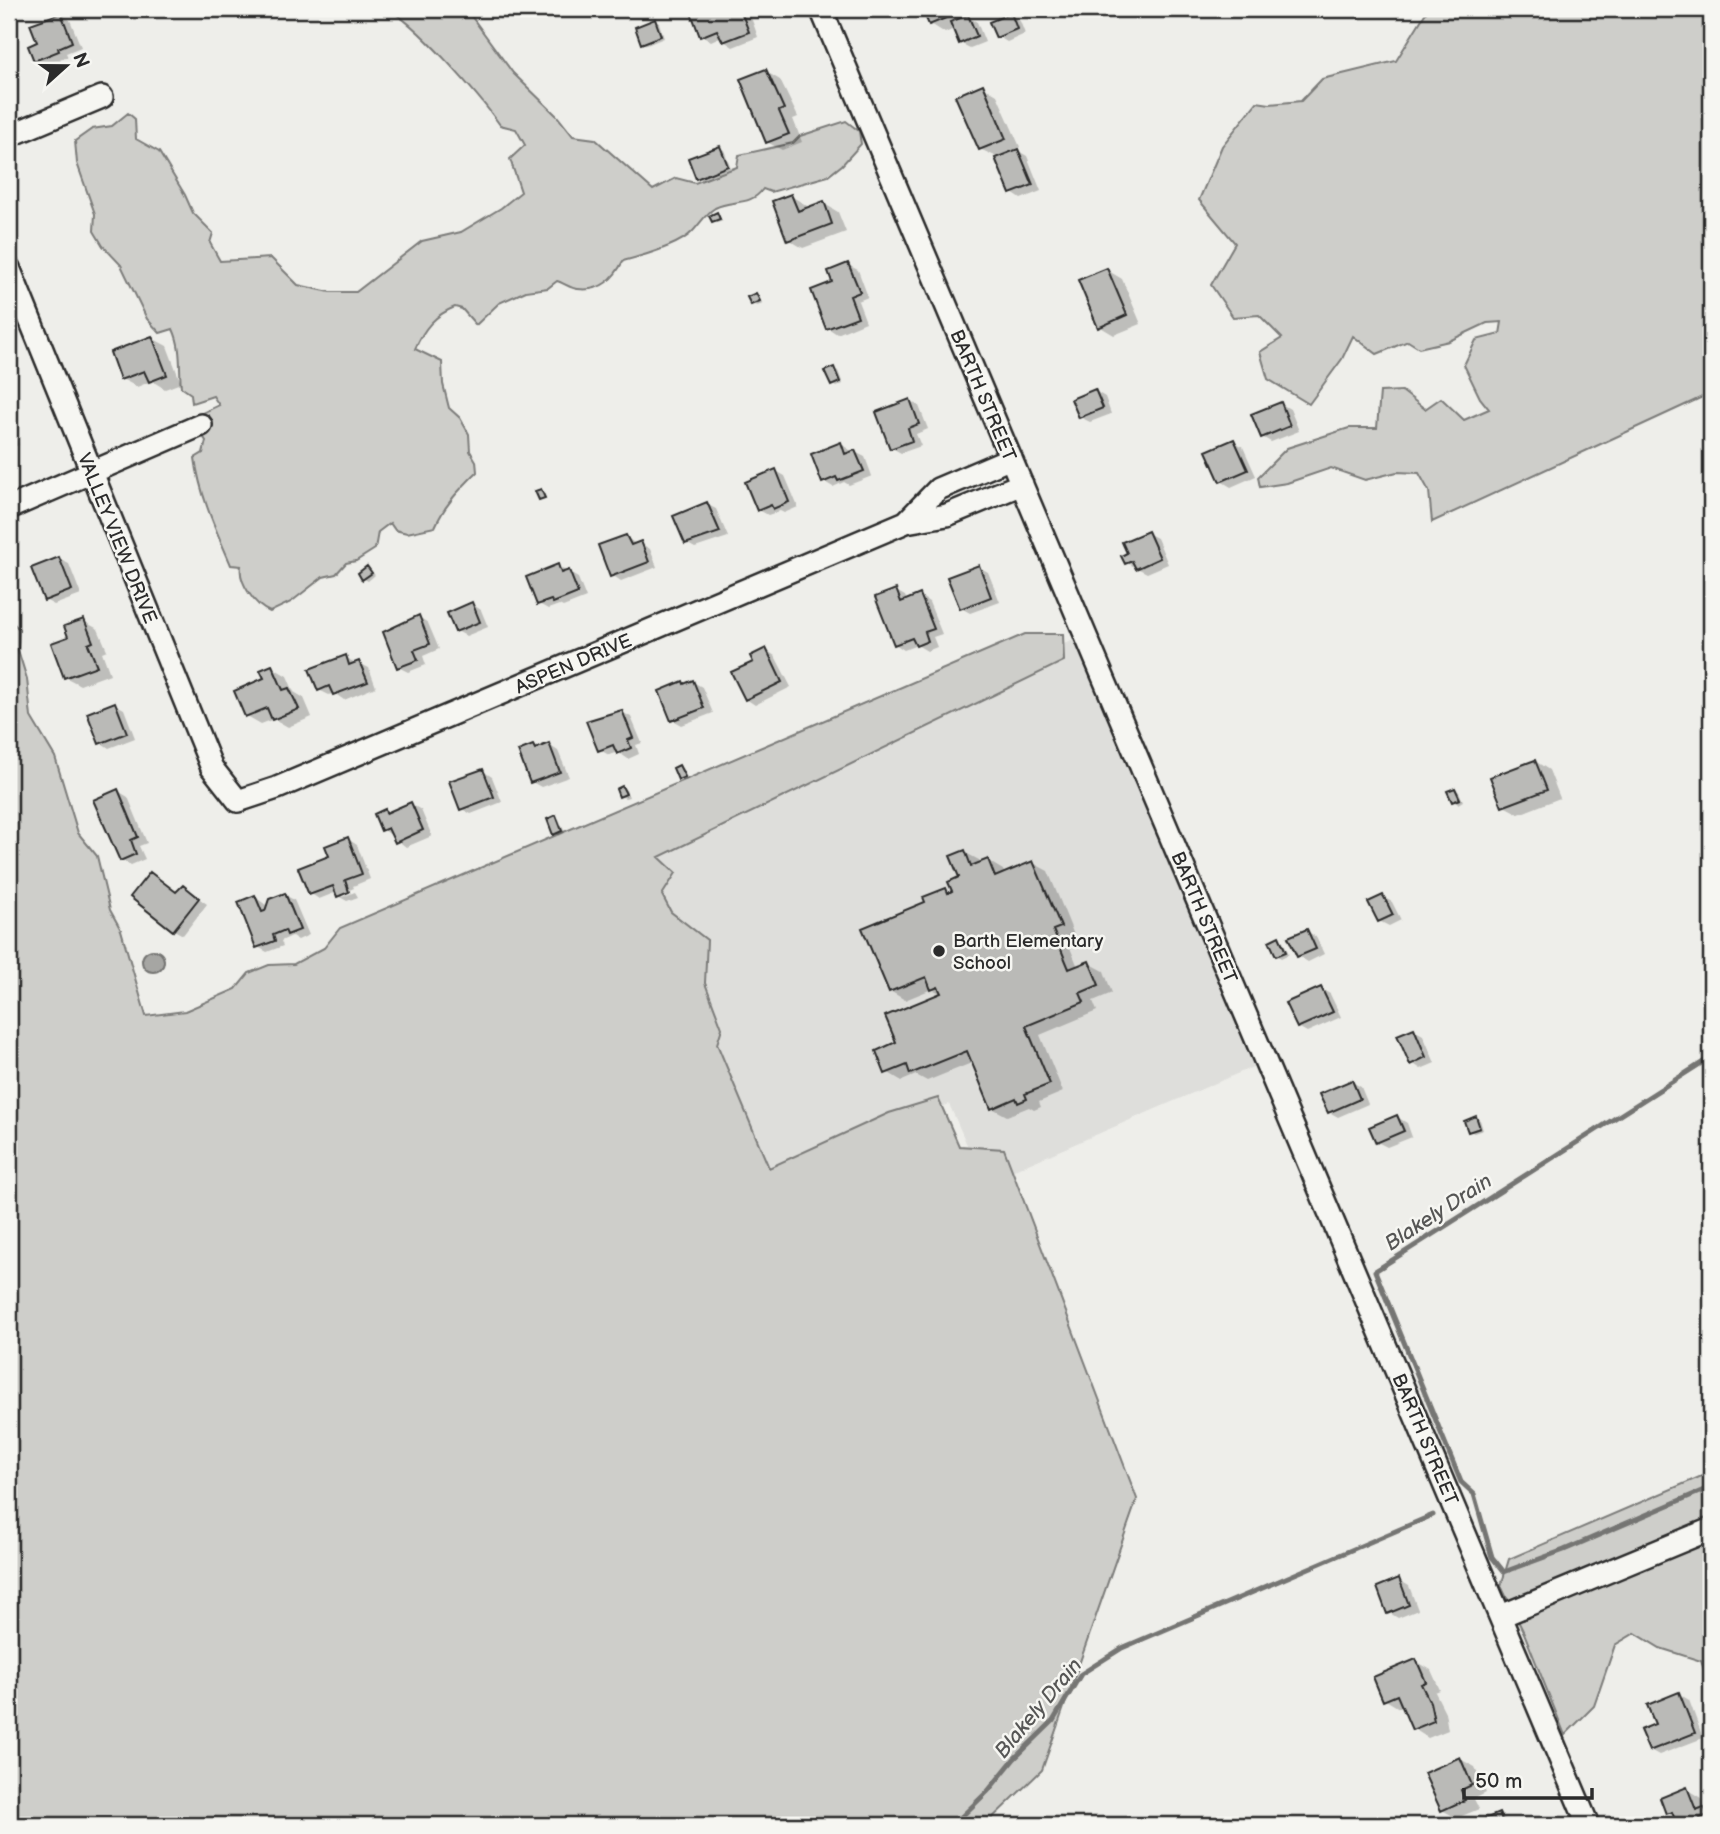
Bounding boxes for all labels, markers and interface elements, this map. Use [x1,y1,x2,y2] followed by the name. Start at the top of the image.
[32,32,102,102] north arrow
[67,50,94,71] text: N
[945,326,1021,465] street label: BARTH STREET
[72,450,161,627] street label: VALLEY VIEW DRIVE
[512,629,635,699] street label: ASPEN DRIVE
[1166,848,1242,987] street label: BARTH STREET
[953,930,1104,975] place label: Barth Elementary School
[931,943,947,959] marker: Barth Elementary School
[1380,1169,1496,1256] water label: Blakely Drain
[1387,1370,1463,1509] street label: BARTH STREET
[989,1653,1087,1763] water label: Blakely Drain
[1464,1757,1592,1801] scale bar
[1475,1769,1522,1794] text: 50 m

